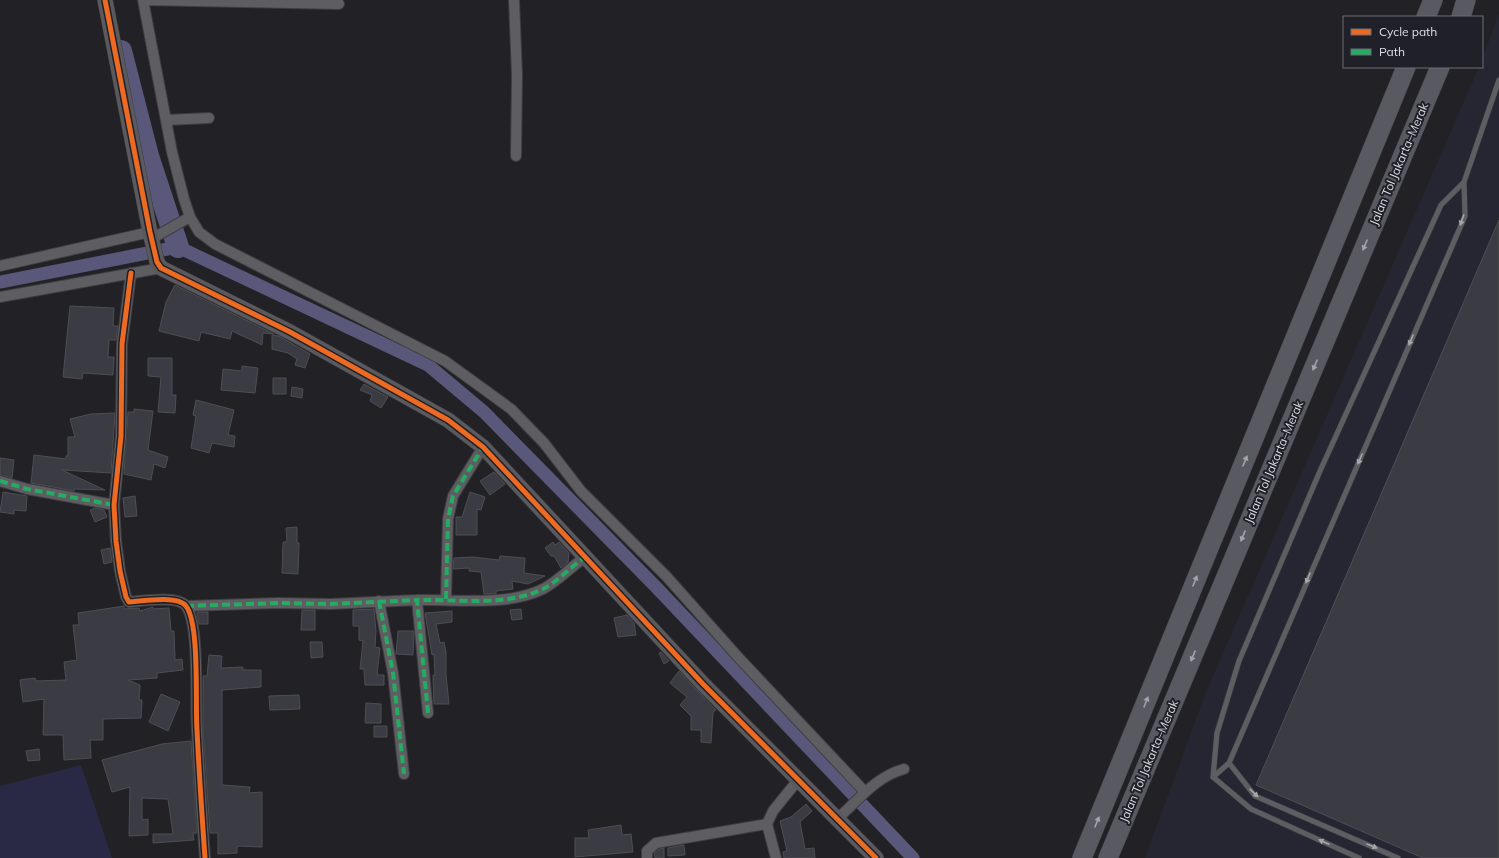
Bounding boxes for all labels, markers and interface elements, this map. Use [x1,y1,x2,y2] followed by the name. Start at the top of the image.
[1343,16,1483,68] legend
[1379,24,1437,39] text: Cycle path
[1379,44,1405,59] text: Path
[1366,100,1431,227] street label: Jalan Tol Jakarta–Merak
[1459,215,1465,227] one-way arrow
[1362,239,1368,251] one-way arrow
[1408,334,1414,345] one-way arrow
[1312,359,1318,370] one-way arrow
[1241,398,1306,525] street label: Jalan Tol Jakarta–Merak
[1356,453,1363,465] one-way arrow
[1242,454,1248,466] one-way arrow
[1240,531,1246,542] one-way arrow
[1305,573,1311,584] one-way arrow
[1193,575,1199,587] one-way arrow
[1189,651,1195,663] one-way arrow
[1144,695,1150,707] one-way arrow
[1116,697,1181,824] street label: Jalan Tol Jakarta–Merak
[1249,788,1258,798] one-way arrow
[1094,816,1100,827] one-way arrow
[1318,839,1329,845] one-way arrow
[1366,844,1378,850] one-way arrow

